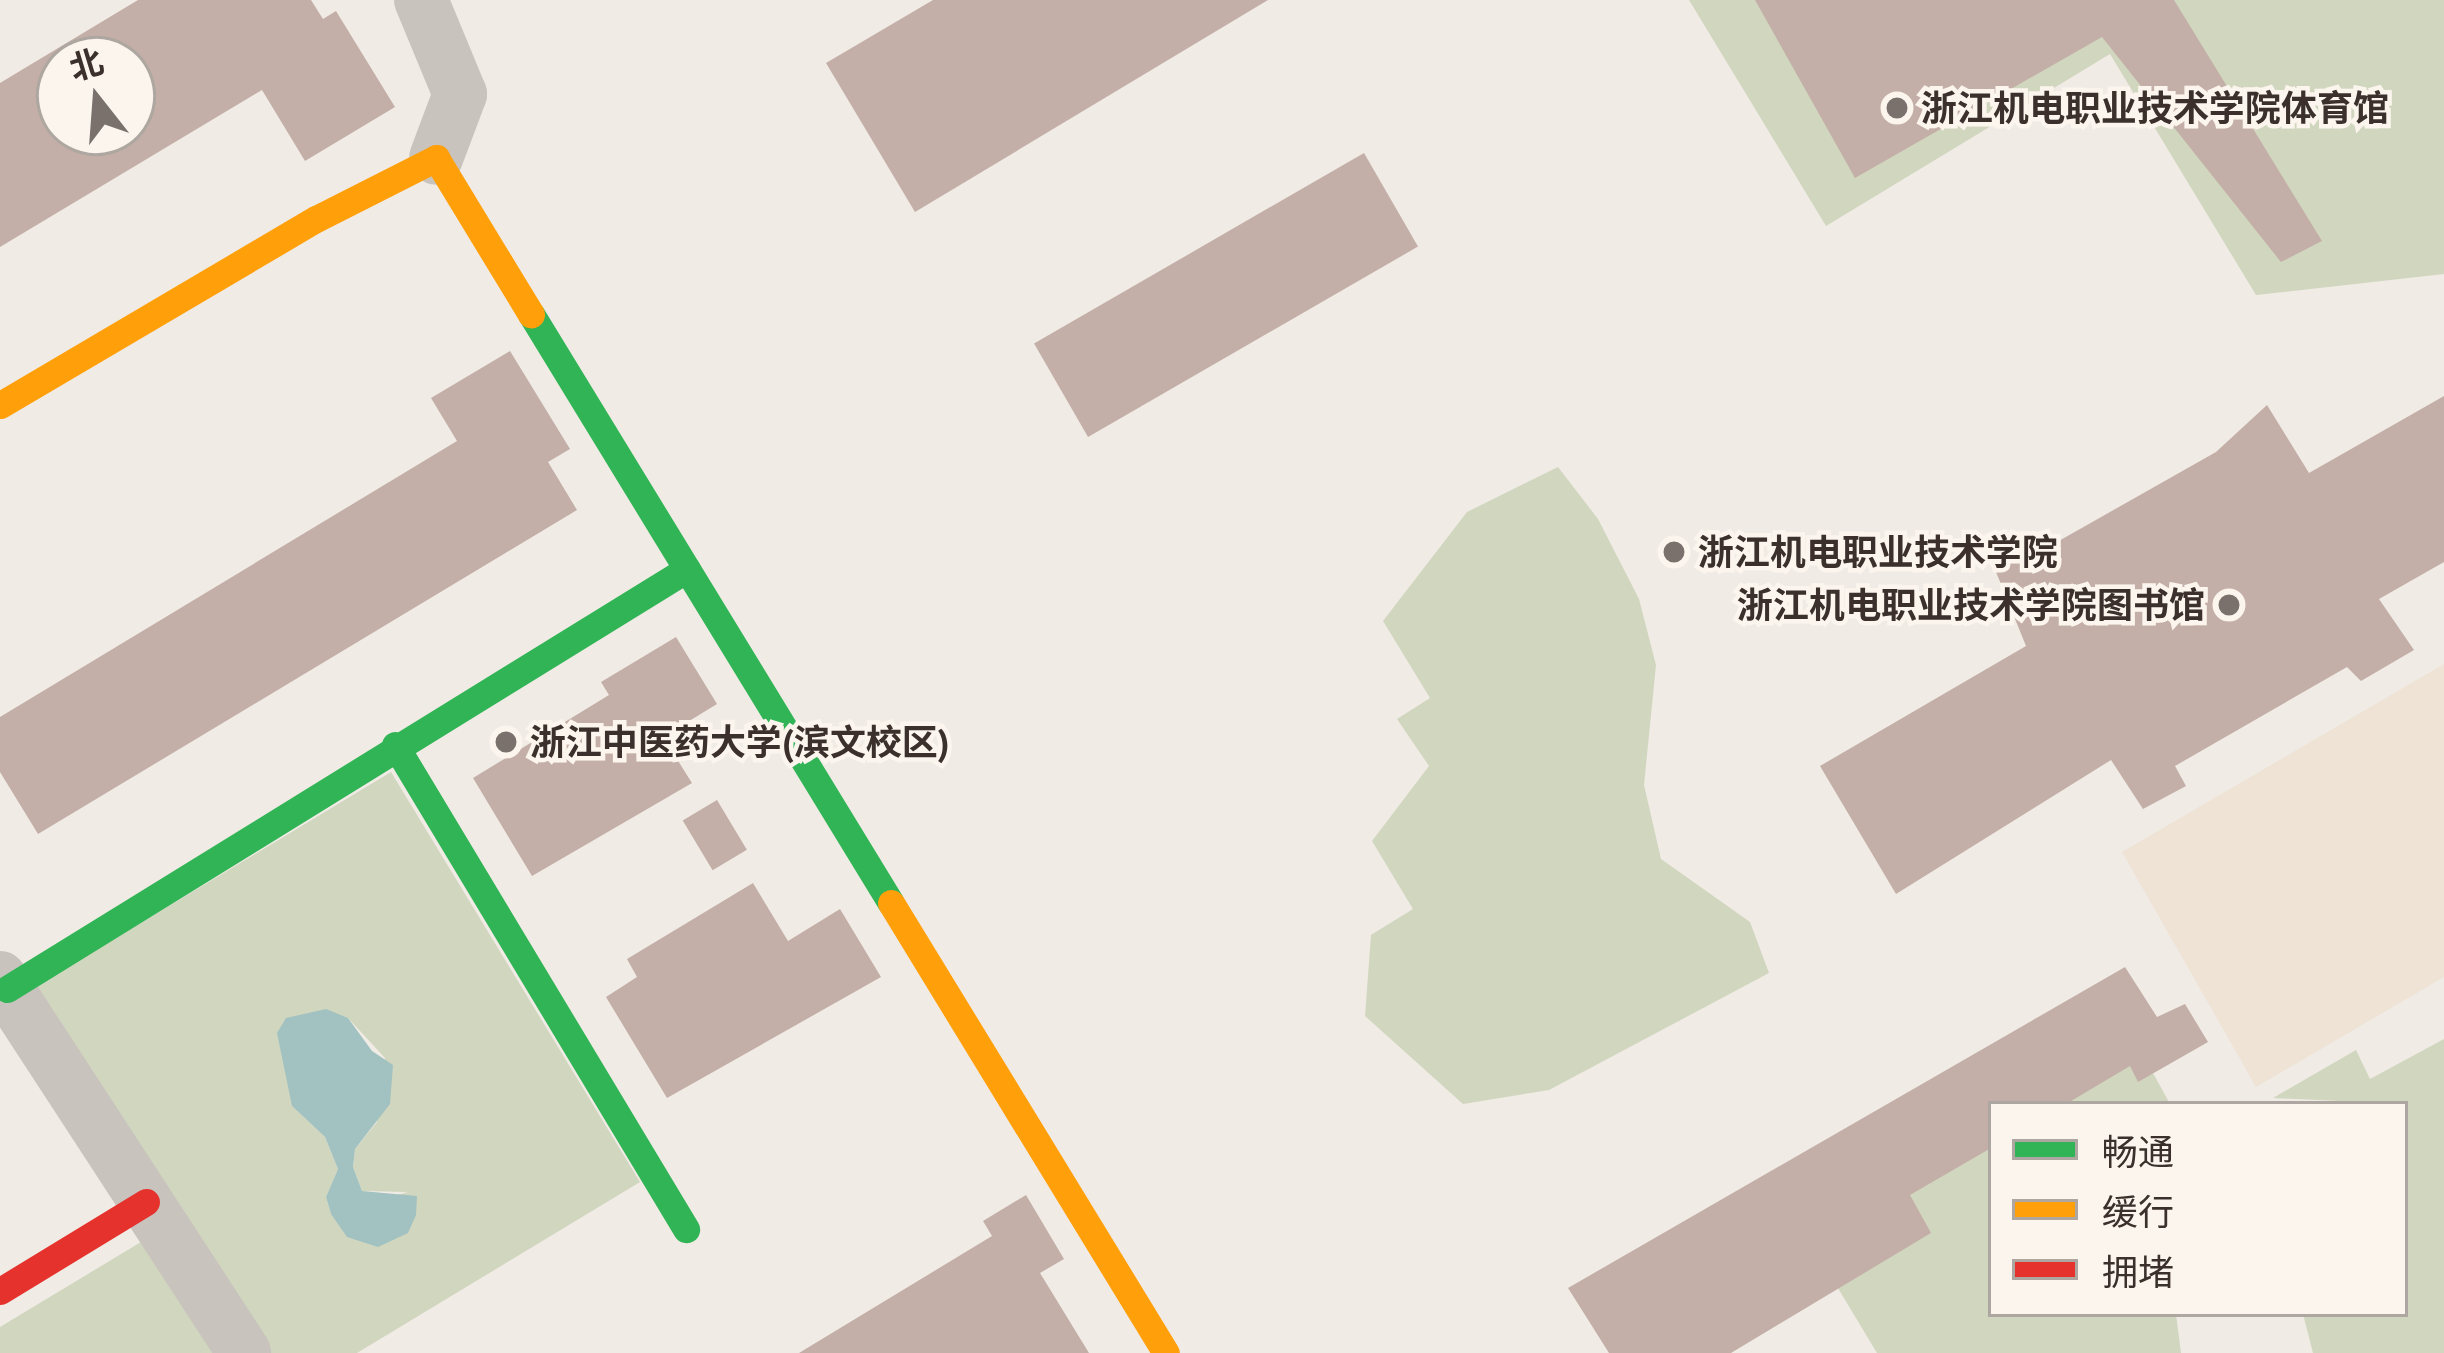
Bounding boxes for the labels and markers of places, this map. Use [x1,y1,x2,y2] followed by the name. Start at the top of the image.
[1921,86,2389,130] place label: 浙江机电职业技术学院体育馆
[1884,95,1910,121] marker: 浙江机电职业技术学院体育馆
[1698,530,2058,574] place label: 浙江机电职业技术学院
[1661,539,1687,565] marker: 浙江机电职业技术学院
[1737,583,2205,627] place label: 浙江机电职业技术学院图书馆
[2216,592,2242,618] marker: 浙江机电职业技术学院图书馆
[530,720,950,764] place label: 浙江中医药大学(滨文校区)
[493,729,519,755] marker: 浙江中医药大学(滨文校区)

